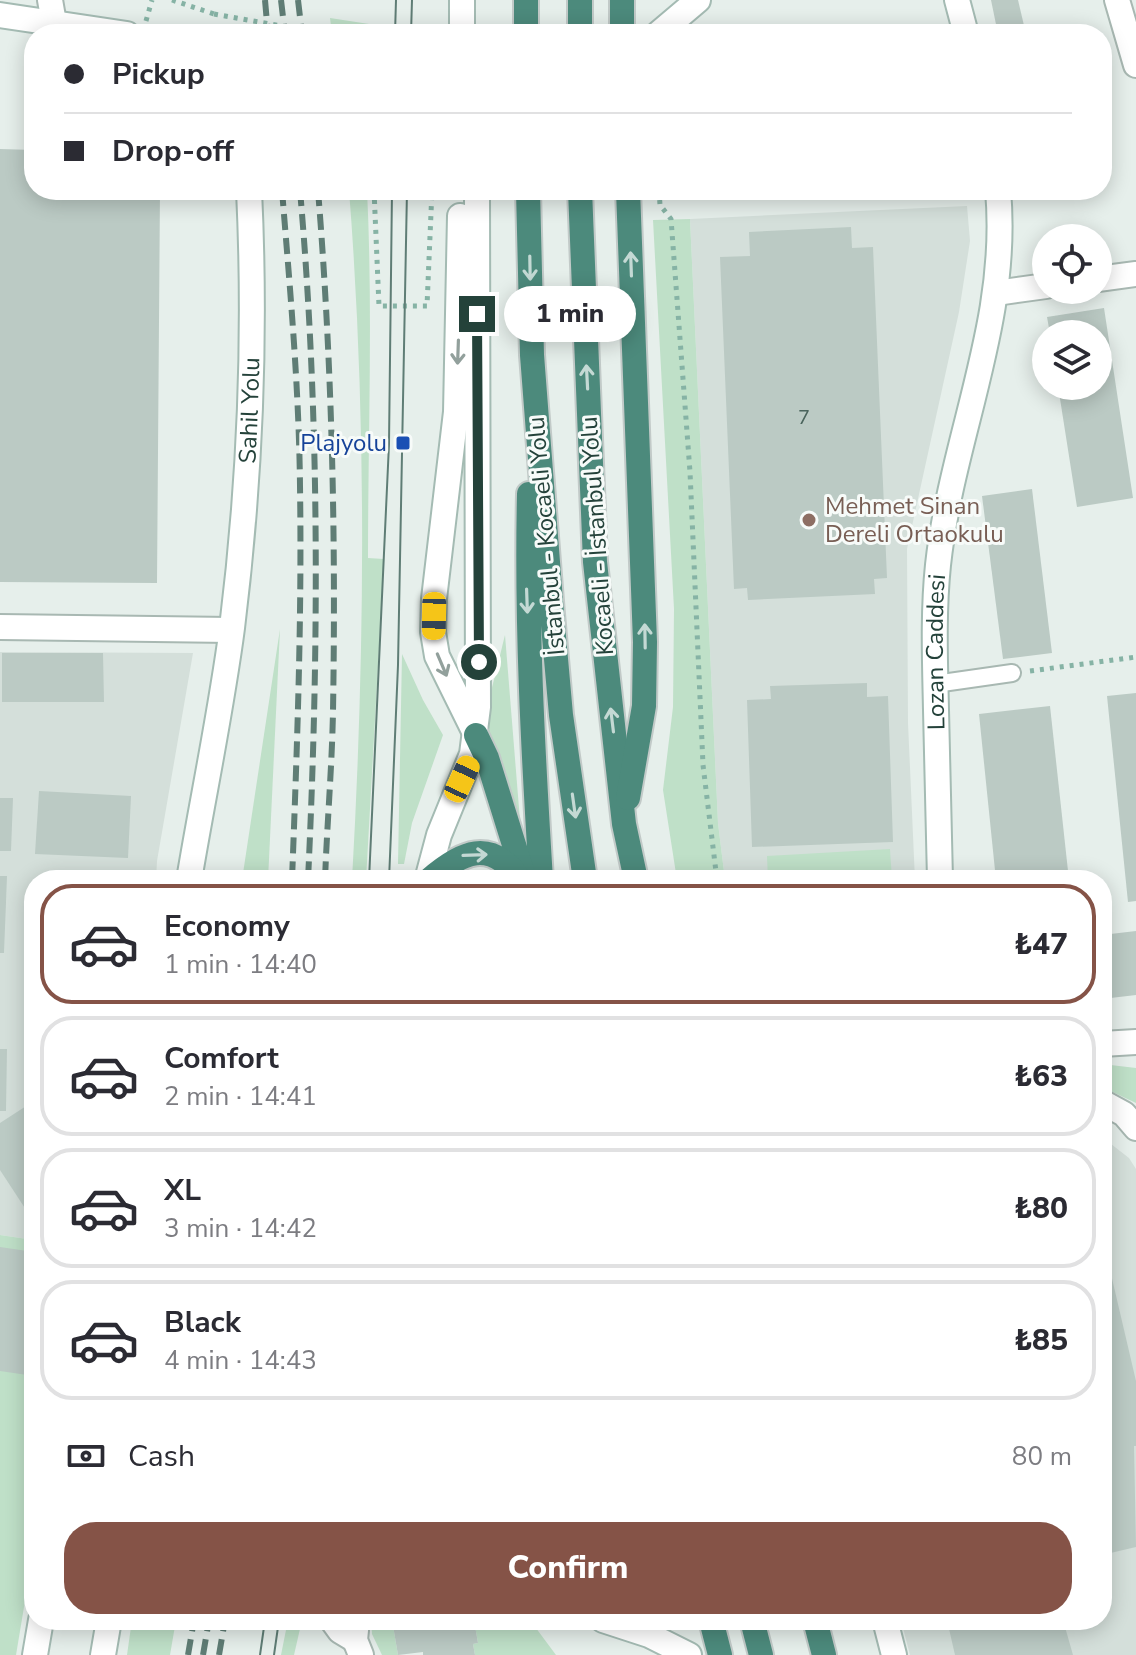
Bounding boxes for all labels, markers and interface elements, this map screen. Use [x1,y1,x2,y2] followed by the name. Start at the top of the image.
[112,54,205,95] text: Pickup
[112,131,234,172] text: Drop-off
[1032,224,1112,400] map controls
[1032,224,1112,304] button: locate
[623,251,638,278] one-way arrow
[522,254,537,281] one-way arrow
[505,286,637,342] callout: 1 min
[459,296,495,332] route end
[536,296,604,331] text: 1 min
[1032,320,1112,400] button: layers
[450,338,465,365] one-way arrow
[231,357,267,464] street label: Sahil Yolu
[579,364,594,391] one-way arrow
[798,404,810,431] house number: 7
[520,415,572,657] street label: İstanbul - Kocaeli Yolu
[573,416,621,656] street label: Kocaeli - İstanbul Yolu
[300,427,387,459] place label: Plajyolu
[394,434,412,452] marker: Plajyolu
[825,490,1004,550] place label: Mehmet Sinan Dereli Ortaokulu
[800,511,818,529] marker: Mehmet Sinan Dereli Ortaokulu
[919,573,953,730] street label: Lozan Caddesi
[520,587,535,614] one-way arrow
[422,592,446,640] car
[637,623,652,650] one-way arrow
[461,644,497,680] route start
[435,652,450,677] one-way arrow
[604,707,619,734] one-way arrow
[441,752,483,806] car
[567,793,582,818] one-way arrow
[461,847,488,863] one-way arrow
[164,906,290,947] text: Economy
[68,908,140,980] icon: car
[1014,924,1068,965] text: ₺47
[164,947,317,982] text: 1 min · 14:40
[164,1038,279,1079] text: Comfort
[68,1040,140,1112] icon: car
[1014,1056,1068,1097] text: ₺63
[164,1079,317,1114] text: 2 min · 14:41
[164,1170,201,1211] text: XL
[68,1172,140,1244] icon: car
[1014,1188,1068,1229] text: ₺80
[164,1211,317,1246] text: 3 min · 14:42
[164,1302,241,1343] text: Black
[68,1304,140,1376] icon: car
[1014,1320,1068,1361] text: ₺85
[164,1343,317,1378] text: 4 min · 14:43
[64,1434,108,1478] icon: cash
[128,1436,195,1477] text: Cash
[1012,1439,1072,1474] text: 80 m
[64,1522,1072,1614] button: Confirm

